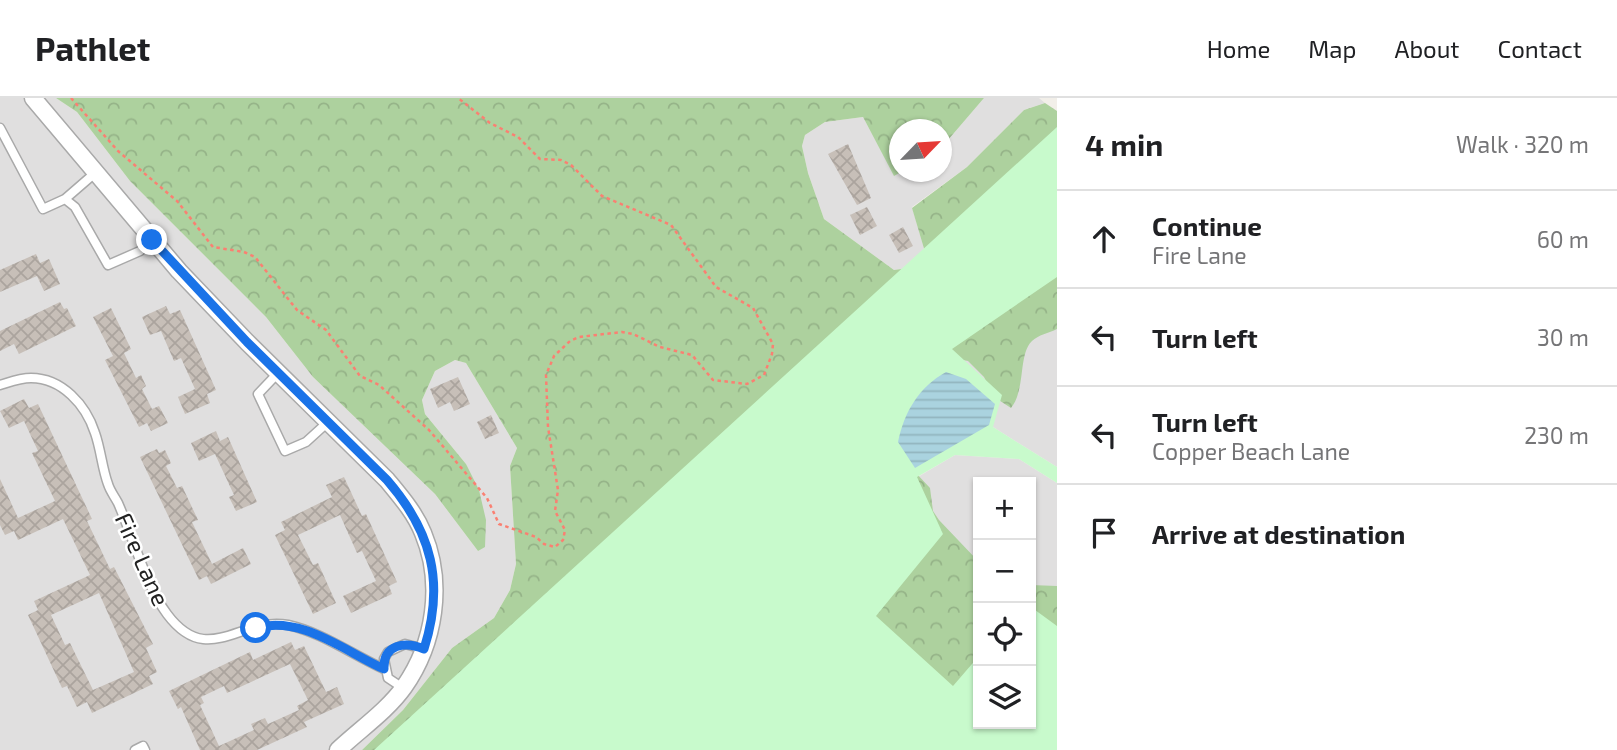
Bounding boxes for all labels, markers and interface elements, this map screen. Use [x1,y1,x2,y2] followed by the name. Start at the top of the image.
[35,28,150,68] text: Pathlet
[1207,34,1270,63] text: Home
[1308,34,1356,63] text: Map
[1394,34,1460,63] text: About
[1498,34,1582,63] text: Contact
[889,119,952,182] north arrow
[1085,126,1163,162] text: 4 min
[1456,130,1589,158] text: Walk · 320 m
[1152,210,1262,241] text: Continue
[1085,220,1123,258] icon: ahead
[136,224,167,255] route end
[1537,225,1589,253] text: 60 m
[1152,241,1247,269] text: Fire Lane
[1085,318,1123,356] icon: left
[1152,322,1258,353] text: Turn left
[1537,323,1589,351] text: 30 m
[1152,406,1258,437] text: Turn left
[1085,416,1123,454] icon: left
[1524,421,1589,449] text: 230 m
[1152,437,1350,465] text: Copper Beach Lane
[973,477,1036,729] map controls
[973,477,1036,540] button: +
[110,508,176,610] street label: Fire Lane
[1085,514,1123,552] icon: arrive
[1152,518,1405,549] text: Arrive at destination
[973,540,1036,603] button: −
[973,603,1036,666] button: locate
[240,612,271,643] route start
[973,666,1036,729] button: layers

